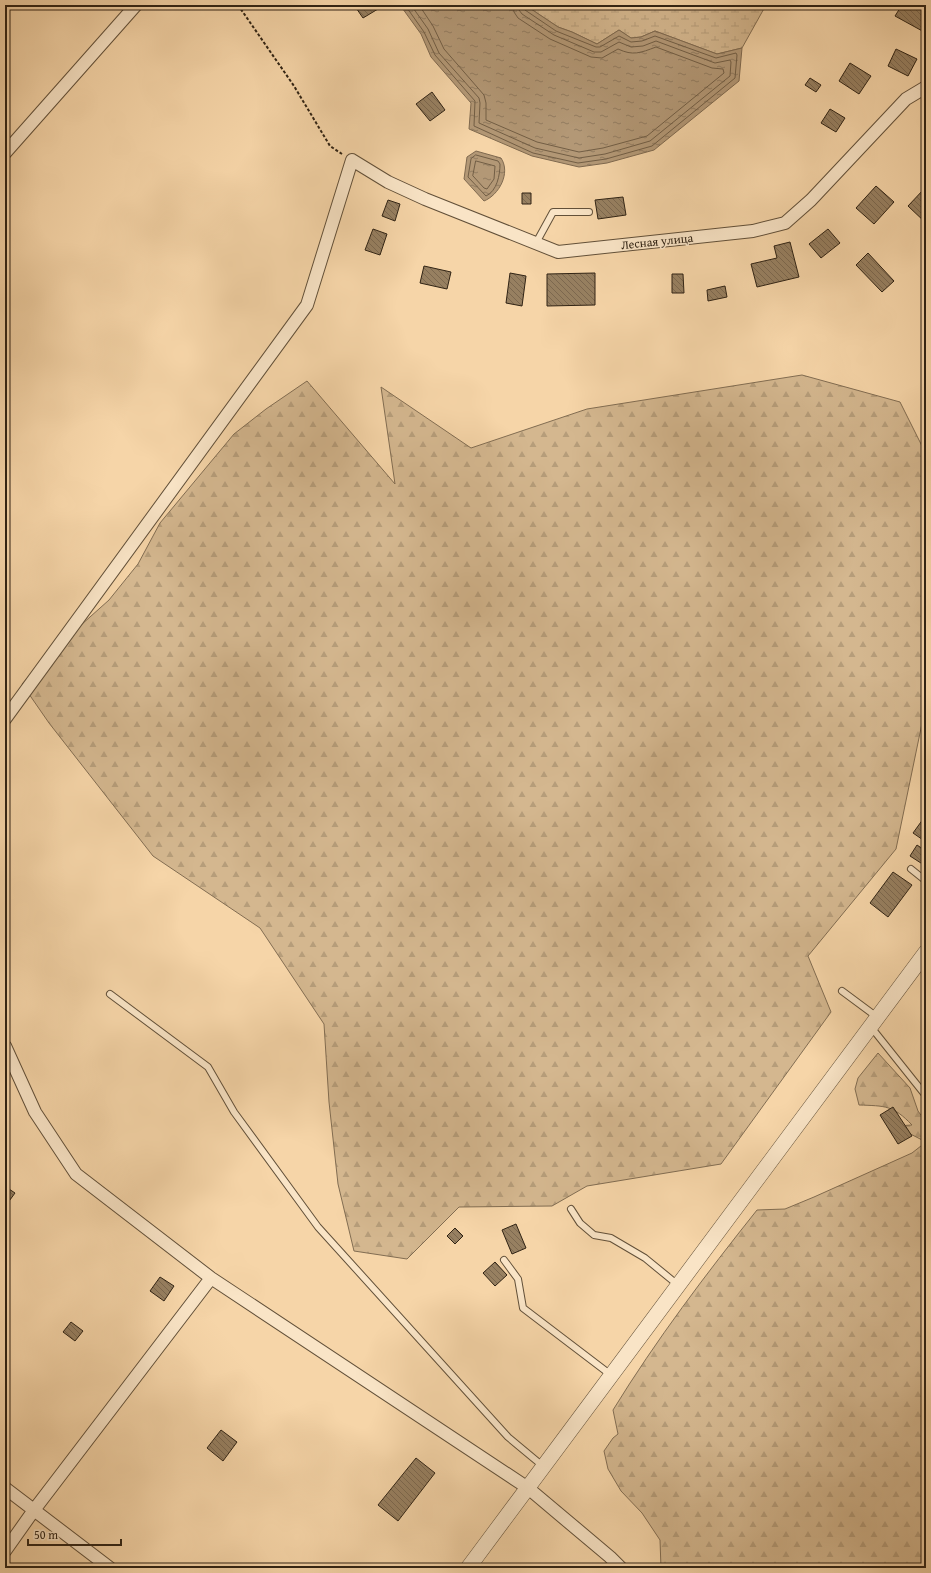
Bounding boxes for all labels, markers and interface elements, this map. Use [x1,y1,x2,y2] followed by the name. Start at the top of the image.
[620,229,694,253] street label: Лесная улица
[28,1521,121,1547] scale bar
[34,1526,58,1543] text: 50 m

